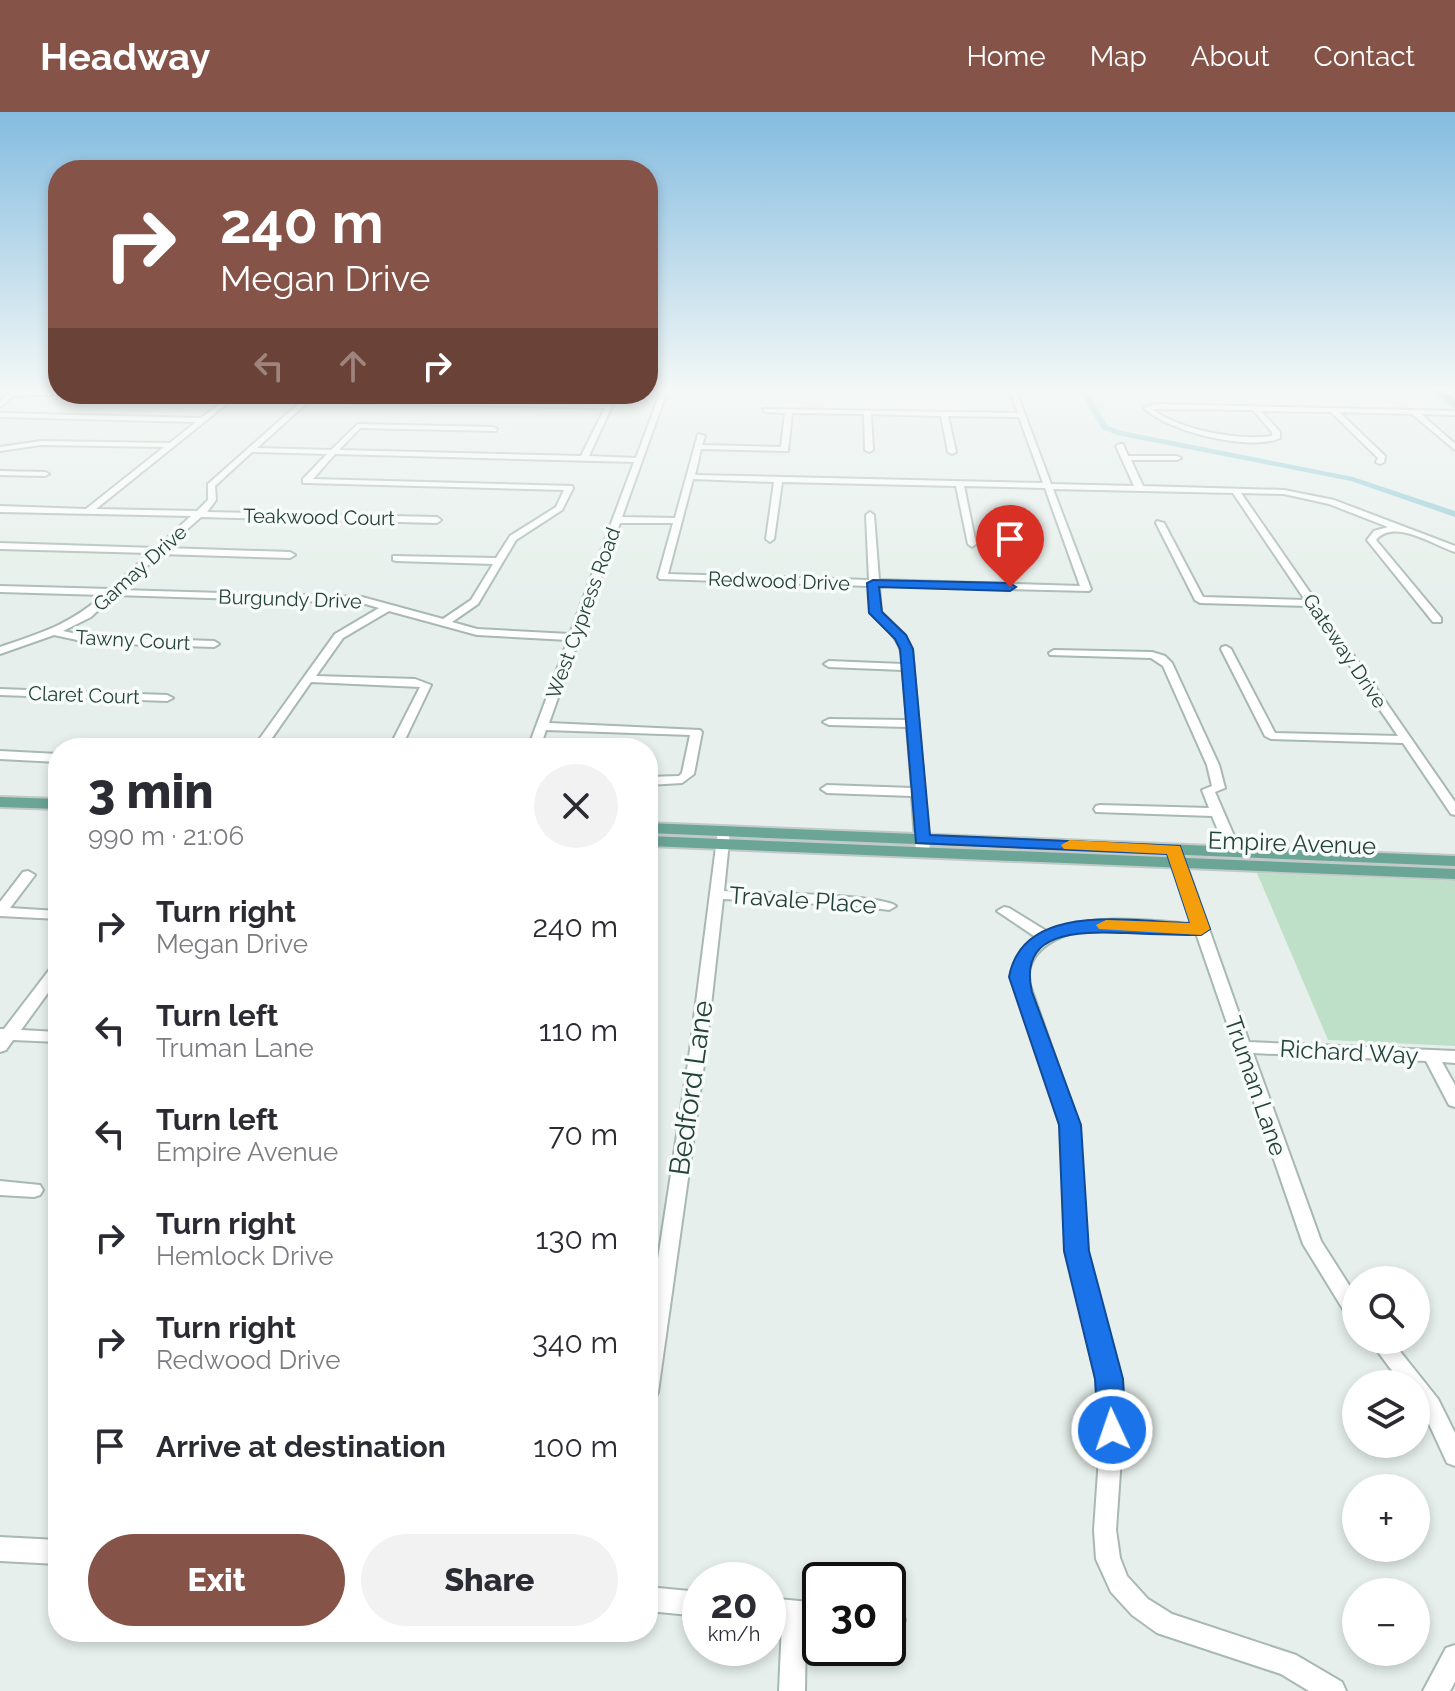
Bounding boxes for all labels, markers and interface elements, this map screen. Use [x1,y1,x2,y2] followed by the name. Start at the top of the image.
[40,34,210,79] text: Headway
[966,40,1046,73] text: Home
[1090,40,1147,73] text: Map
[1191,40,1270,73] text: About
[1314,40,1415,73] text: Contact
[220,190,384,256] text: 240 m
[88,192,192,296] icon: right
[220,257,430,299] text: Megan Drive
[247,344,291,388] icon: left
[331,344,375,388] icon: ahead
[415,344,459,388] icon: right
[243,504,395,530] street label: Teakwood Court
[976,505,1044,587] pin
[988,517,1032,561] icon: arrive
[88,520,192,616] street label: Gamay Drive
[541,524,625,702] street label: West Cypress Road
[708,567,851,595] street label: Redwood Drive
[218,585,362,614] street label: Burgundy Drive
[1298,589,1392,713] street label: Gateway Drive
[75,625,191,655] street label: Tawny Court
[28,681,140,709] street label: Claret Court
[88,763,214,819] text: 3 min
[534,764,618,848] button: close
[88,821,244,851] text: 990 m · 21:06
[1207,826,1377,860] street label: Empire Avenue
[728,880,878,920] street label: Travale Place
[156,894,296,929] text: Turn right
[88,904,132,948] icon: right
[532,909,618,944] text: 240 m
[156,929,308,959] text: Megan Drive
[156,998,278,1033] text: Turn left
[662,998,720,1178] street label: Bedford Lane
[88,1008,132,1052] icon: left
[1219,1012,1293,1160] street label: Truman Lane
[539,1013,618,1048] text: 110 m
[156,1033,314,1063] text: Truman Lane
[1279,1034,1419,1070] street label: Richard Way
[156,1102,278,1137] text: Turn left
[88,1112,132,1156] icon: left
[548,1117,618,1152] text: 70 m
[156,1137,338,1167] text: Empire Avenue
[156,1206,296,1241] text: Turn right
[88,1216,132,1260] icon: right
[536,1221,618,1256] text: 130 m
[156,1241,333,1271] text: Hemlock Drive
[1342,1266,1430,1666] map controls
[1342,1266,1430,1354] button: search
[156,1310,296,1345] text: Turn right
[88,1320,132,1364] icon: right
[532,1325,618,1360] text: 340 m
[156,1345,340,1375] text: Redwood Drive
[1342,1370,1430,1458] button: layers
[1070,1388,1154,1472] position arrow
[88,1424,132,1468] icon: arrive
[156,1429,446,1464] text: Arrive at destination
[533,1429,618,1464] text: 100 m
[1342,1474,1430,1562] button: +
[88,1534,345,1626] button: Exit
[361,1534,618,1626] button: Share
[802,1562,906,1666] speed limit sign: 30
[1342,1578,1430,1666] button: −
[710,1580,758,1627] text: 20
[708,1622,760,1646] text: km/h

